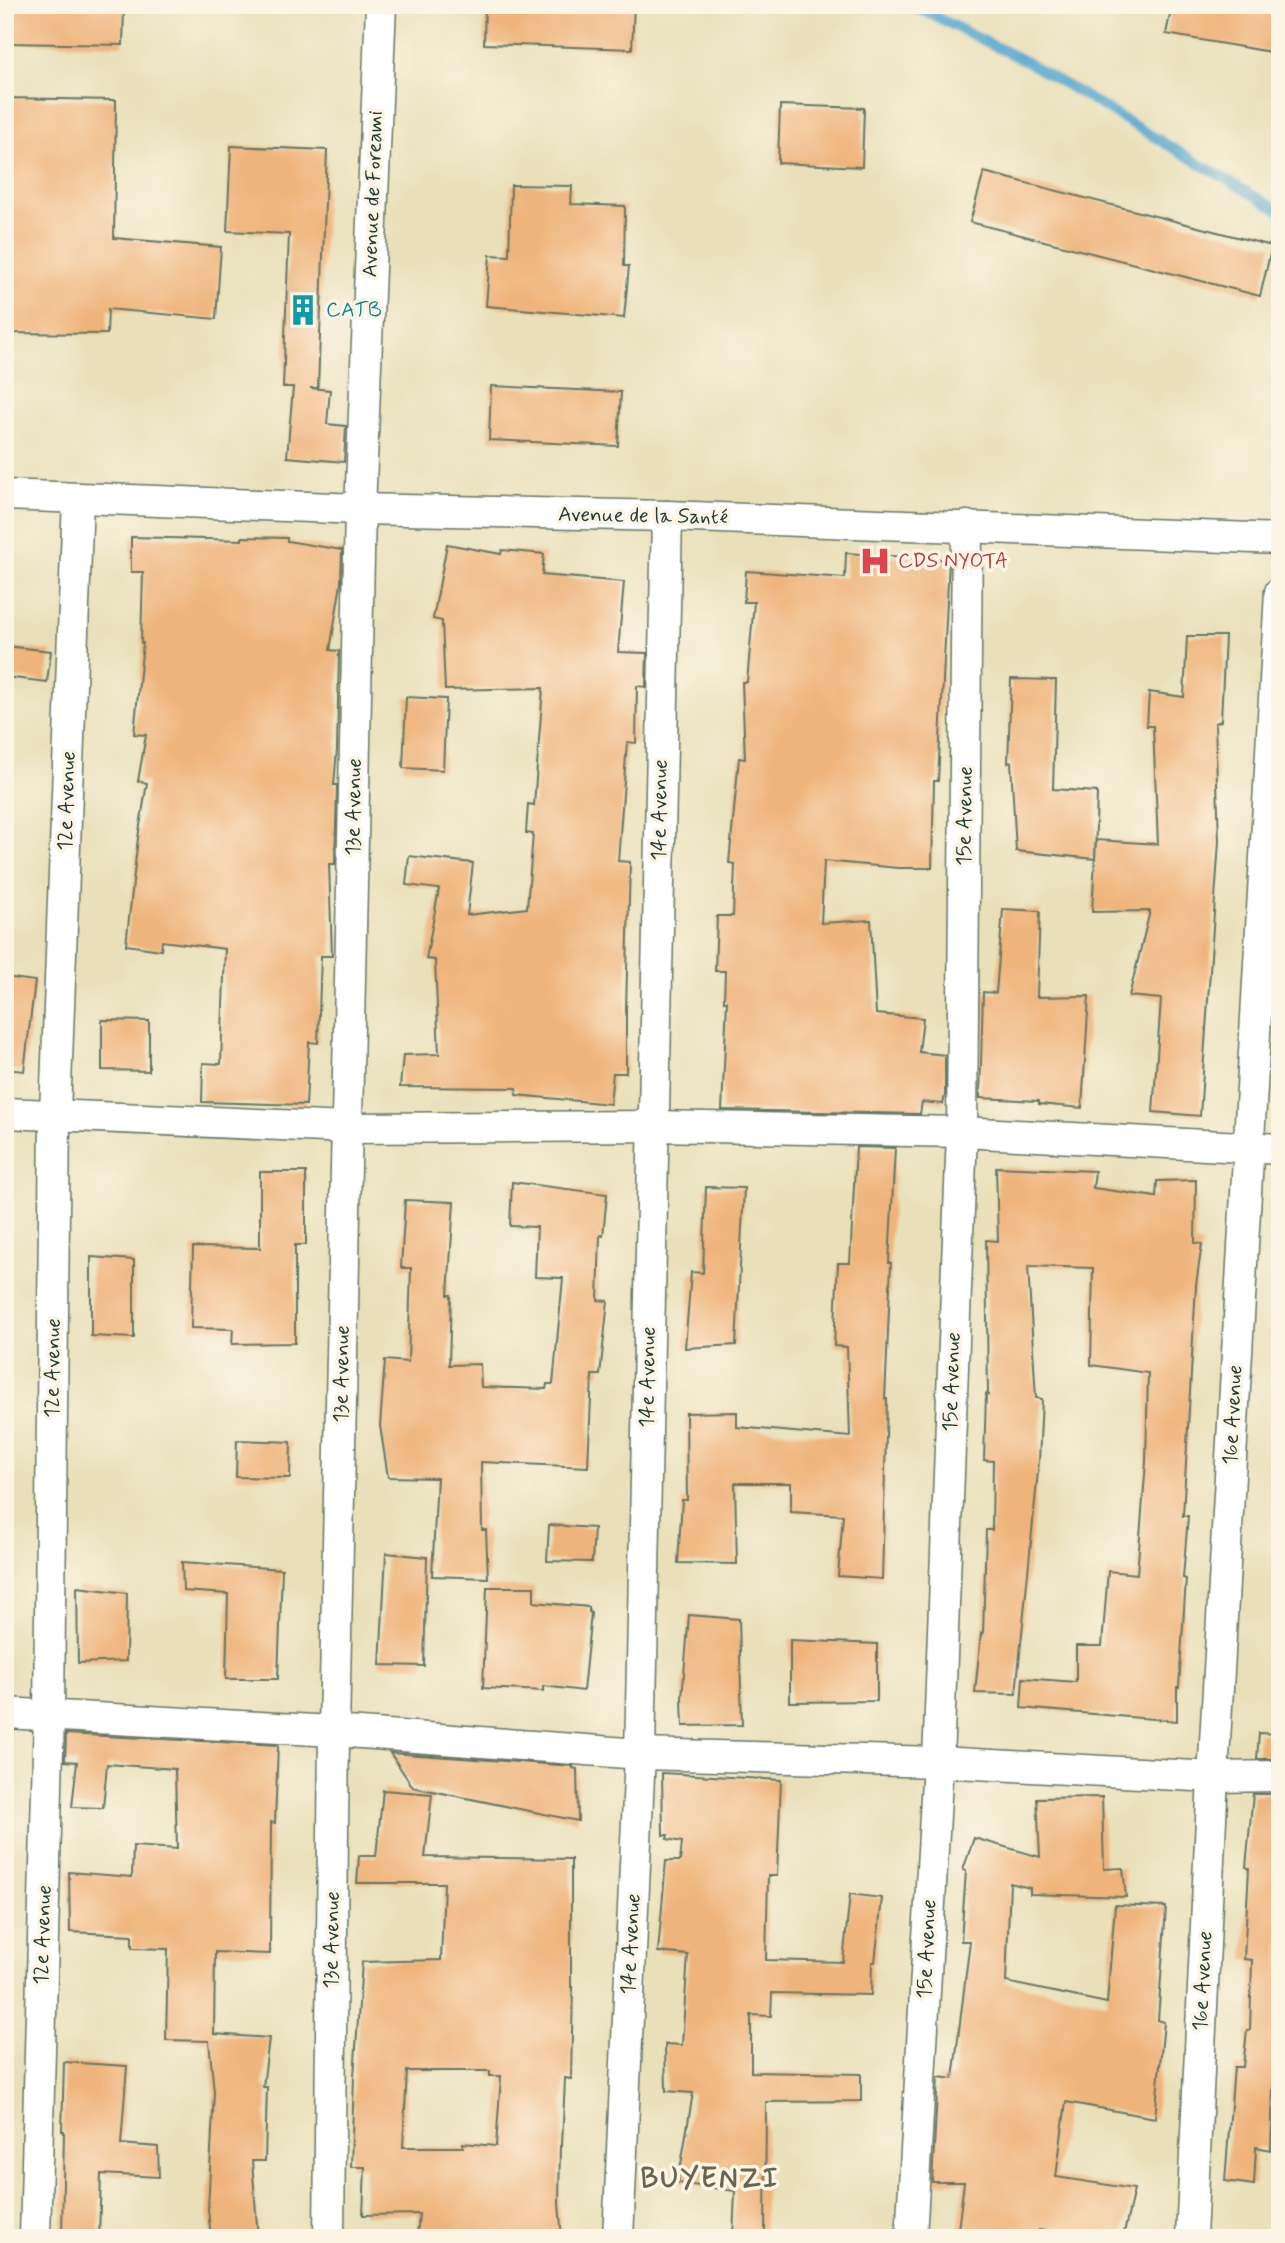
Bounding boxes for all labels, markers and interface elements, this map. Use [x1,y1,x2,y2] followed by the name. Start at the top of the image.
[356,110,390,278] street label: Avenue de Foreami
[286,293,320,327] building icon: CATB
[326,296,382,324] place label: CATB
[558,501,728,531] street label: Avenue de la Santé
[858,544,892,578] hospital icon: CDS NYOTA
[898,547,1008,575] place label: CDS NYOTA
[51,751,83,851] street label: 12e Avenue
[339,758,369,856] street label: 13e Avenue
[645,759,675,861] street label: 14e Avenue
[950,766,980,866] street label: 15e Avenue
[38,1318,68,1418] street label: 12e Avenue
[327,1325,357,1423] street label: 13e Avenue
[633,1326,663,1428] street label: 14e Avenue
[936,1332,968,1432] street label: 15e Avenue
[1216,1364,1250,1466] street label: 16e Avenue
[27,1885,59,1985] street label: 12e Avenue
[317,1891,347,1989] street label: 13e Avenue
[614,1893,648,1995] street label: 14e Avenue
[910,1898,944,2000] street label: 15e Avenue
[1186,1930,1220,2032] street label: 16e Avenue
[641,2161,779,2198] district label: BUYENZI

